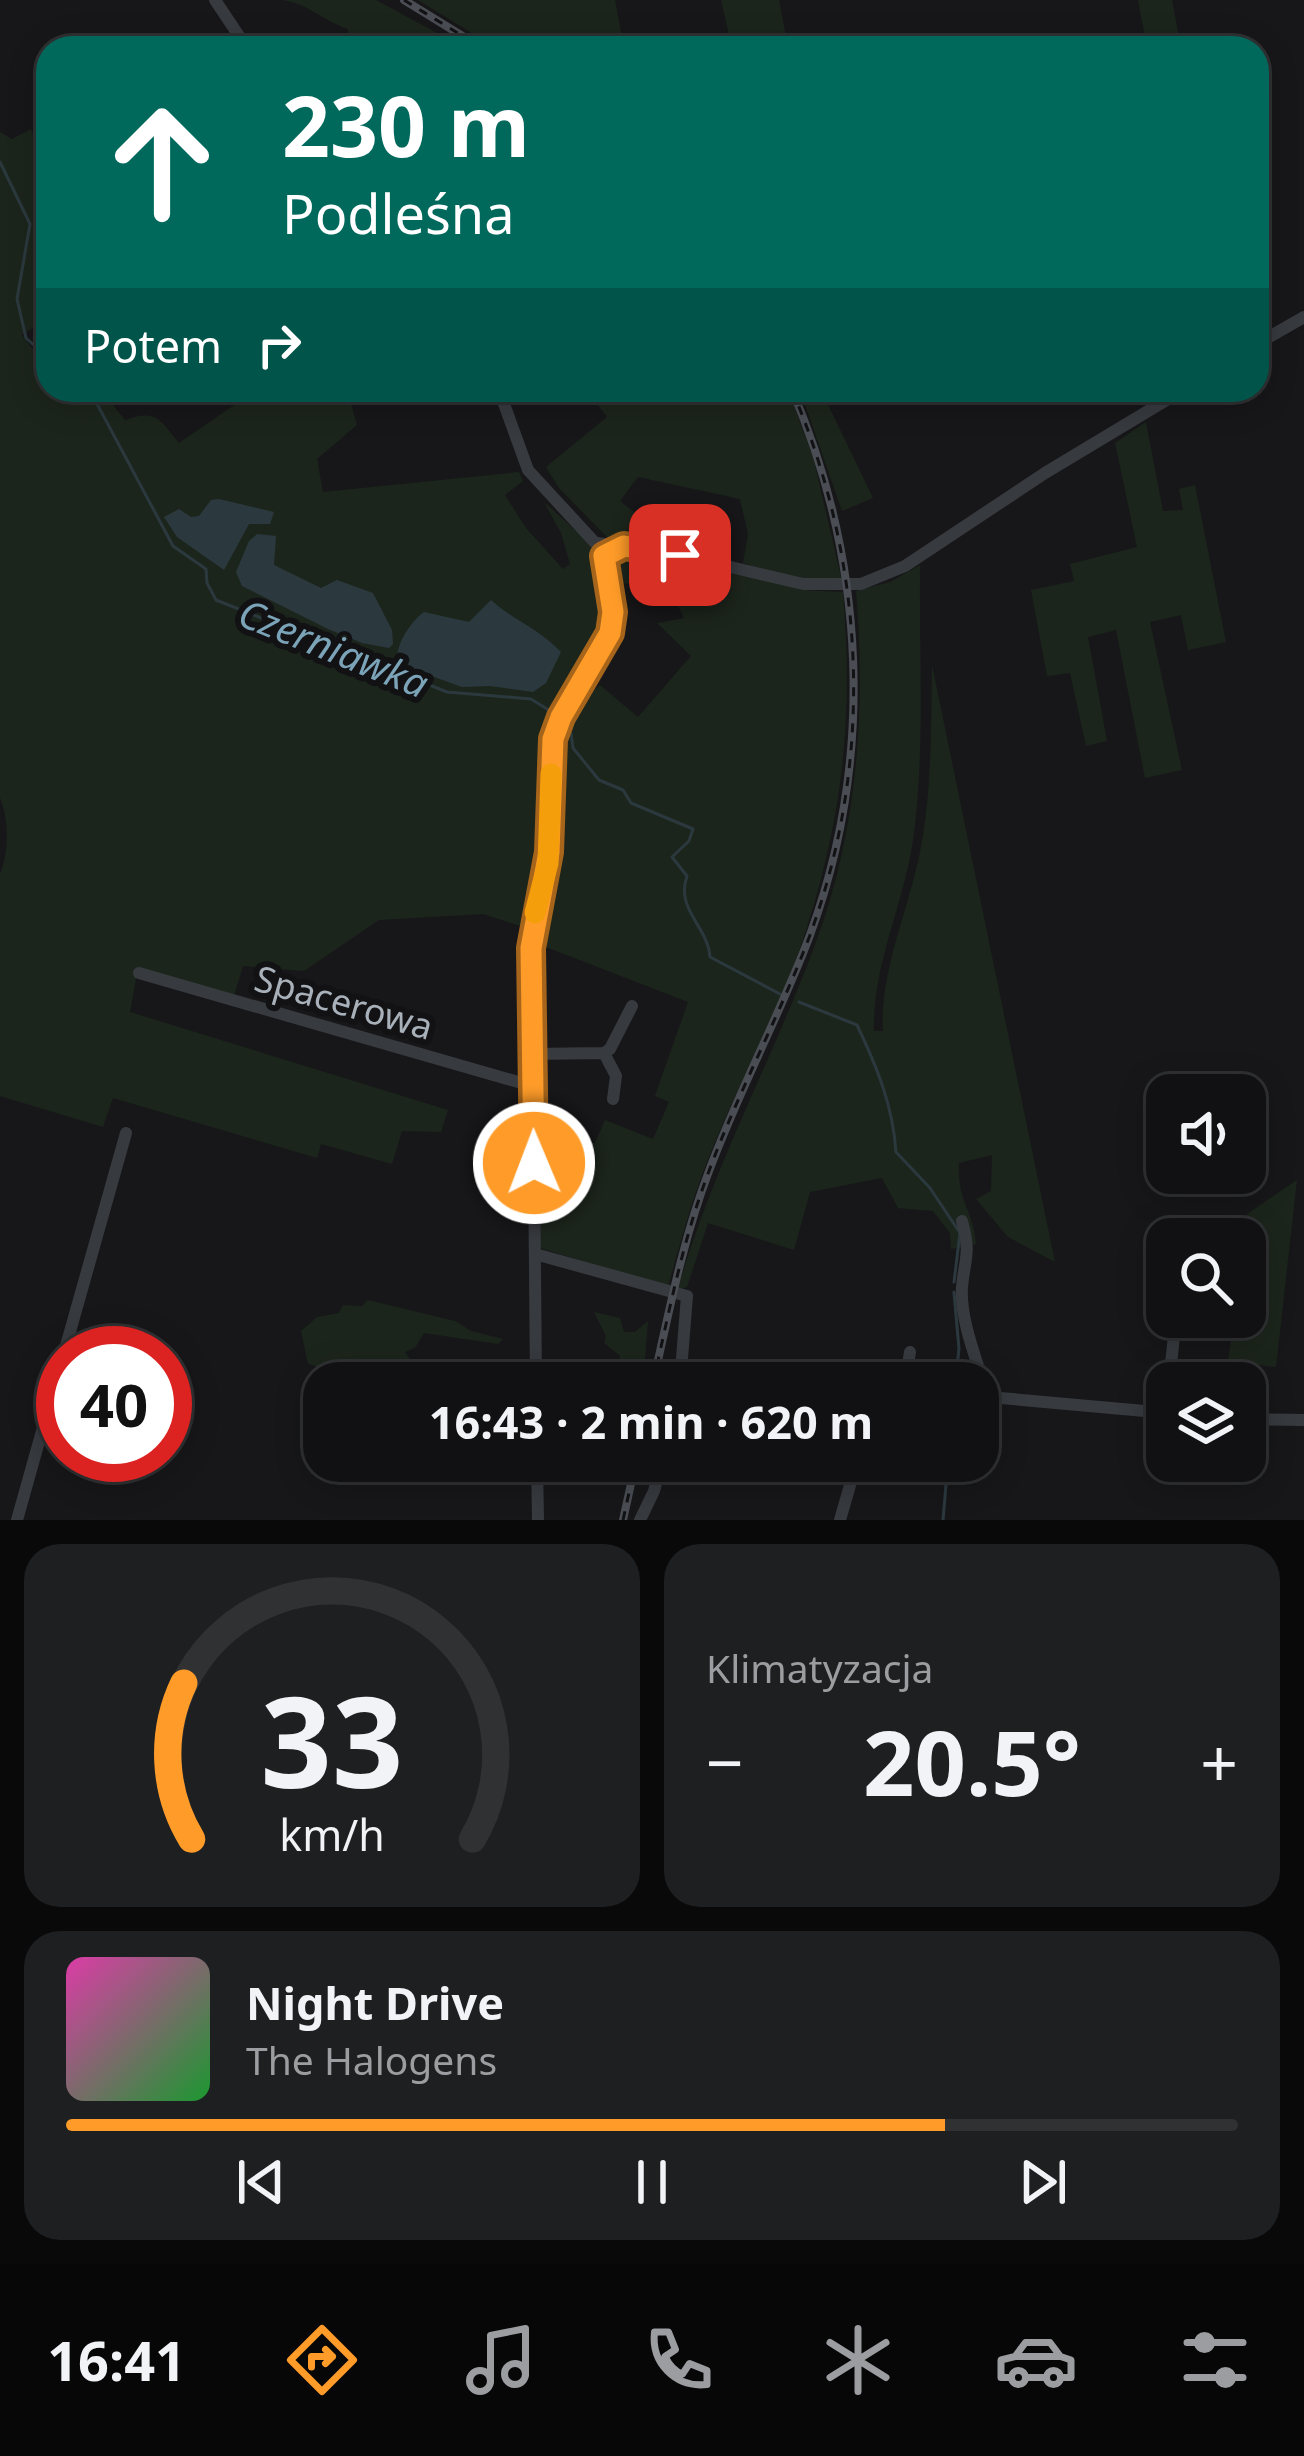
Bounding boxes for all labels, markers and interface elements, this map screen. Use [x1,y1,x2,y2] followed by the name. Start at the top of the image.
[282,67,530,182] text: 230 m
[84,84,240,240] icon: ahead
[282,176,514,250] text: Podleśna
[246,312,312,378] icon: right
[84,315,222,376] text: Potem
[629,504,731,606] pin
[647,522,713,588] icon: arrive
[231,585,437,709] water label: Czerniawka
[249,953,439,1051] street label: Spacerowa
[1146,1074,1266,1482] map controls
[1146,1074,1266,1194] button: sound
[471,1100,597,1226] position arrow
[1146,1218,1266,1338] button: search
[36,1326,192,1482] speed limit sign: 40
[1146,1362,1266,1482] button: layers
[429,1391,873,1452] text: 16:43 · 2 min · 620 m
[706,1641,933,1694] text: Klimatyzacja
[261,1655,403,1825] text: 33
[863,1700,1081,1822] text: 20.5°
[706,1716,744,1806] text: −
[1200,1716,1238,1806] text: +
[279,1804,385,1863] text: km/h
[246,1972,504,2033] text: Night Drive
[246,2033,497,2086] text: The Halogens
[228,2149,294,2215] icon: previous
[619,2149,685,2215] icon: pause
[1010,2149,1076,2215] icon: next
[280,2318,364,2402] icon: directions
[459,2318,543,2402] icon: music
[637,2318,721,2402] icon: phone
[816,2318,900,2402] icon: climate
[994,2318,1078,2402] icon: car
[1173,2318,1257,2402] icon: filters
[47,2323,186,2397] text: 16:41

